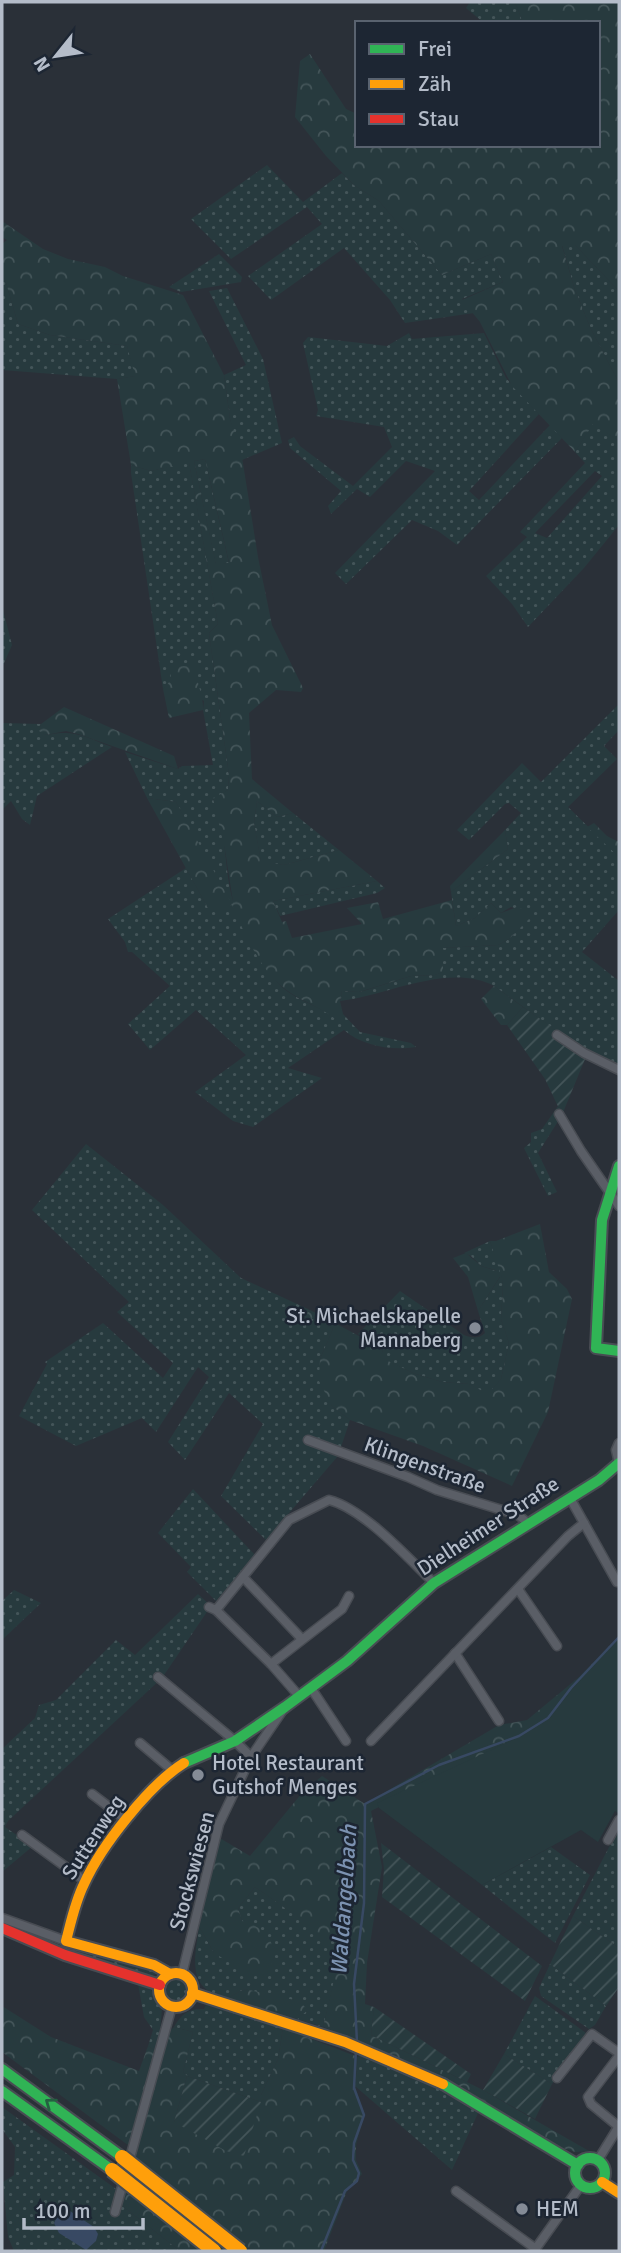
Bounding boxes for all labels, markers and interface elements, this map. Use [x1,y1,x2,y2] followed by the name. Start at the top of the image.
[21,21,91,91] north arrow
[355,21,600,147] legend
[418,36,452,62] text: Frei
[28,52,56,76] text: N
[418,71,452,97] text: Zäh
[418,106,459,132] text: Stau
[286,1303,461,1353] place label: St. Michaelskapelle Mannaberg
[467,1320,483,1336] marker: St. Michaelskapelle Mannaberg
[361,1431,489,1499] street label: Klingenstraße
[412,1470,564,1582] street label: Dielheimer Straße
[212,1750,364,1800] place label: Hotel Restaurant Gutshof Menges
[190,1767,206,1783] marker: Hotel Restaurant Gutshof Menges
[56,1790,130,1884] street label: Suttenweg
[164,1809,220,1933] street label: Stockswiesen
[324,1822,364,1976] water label: Waldangelbach
[45,2099,58,2112] one-way arrow
[24,2186,144,2230] scale bar
[536,2196,579,2222] place label: HEM
[35,2198,90,2224] text: 100 m
[514,2201,530,2217] marker: HEM

